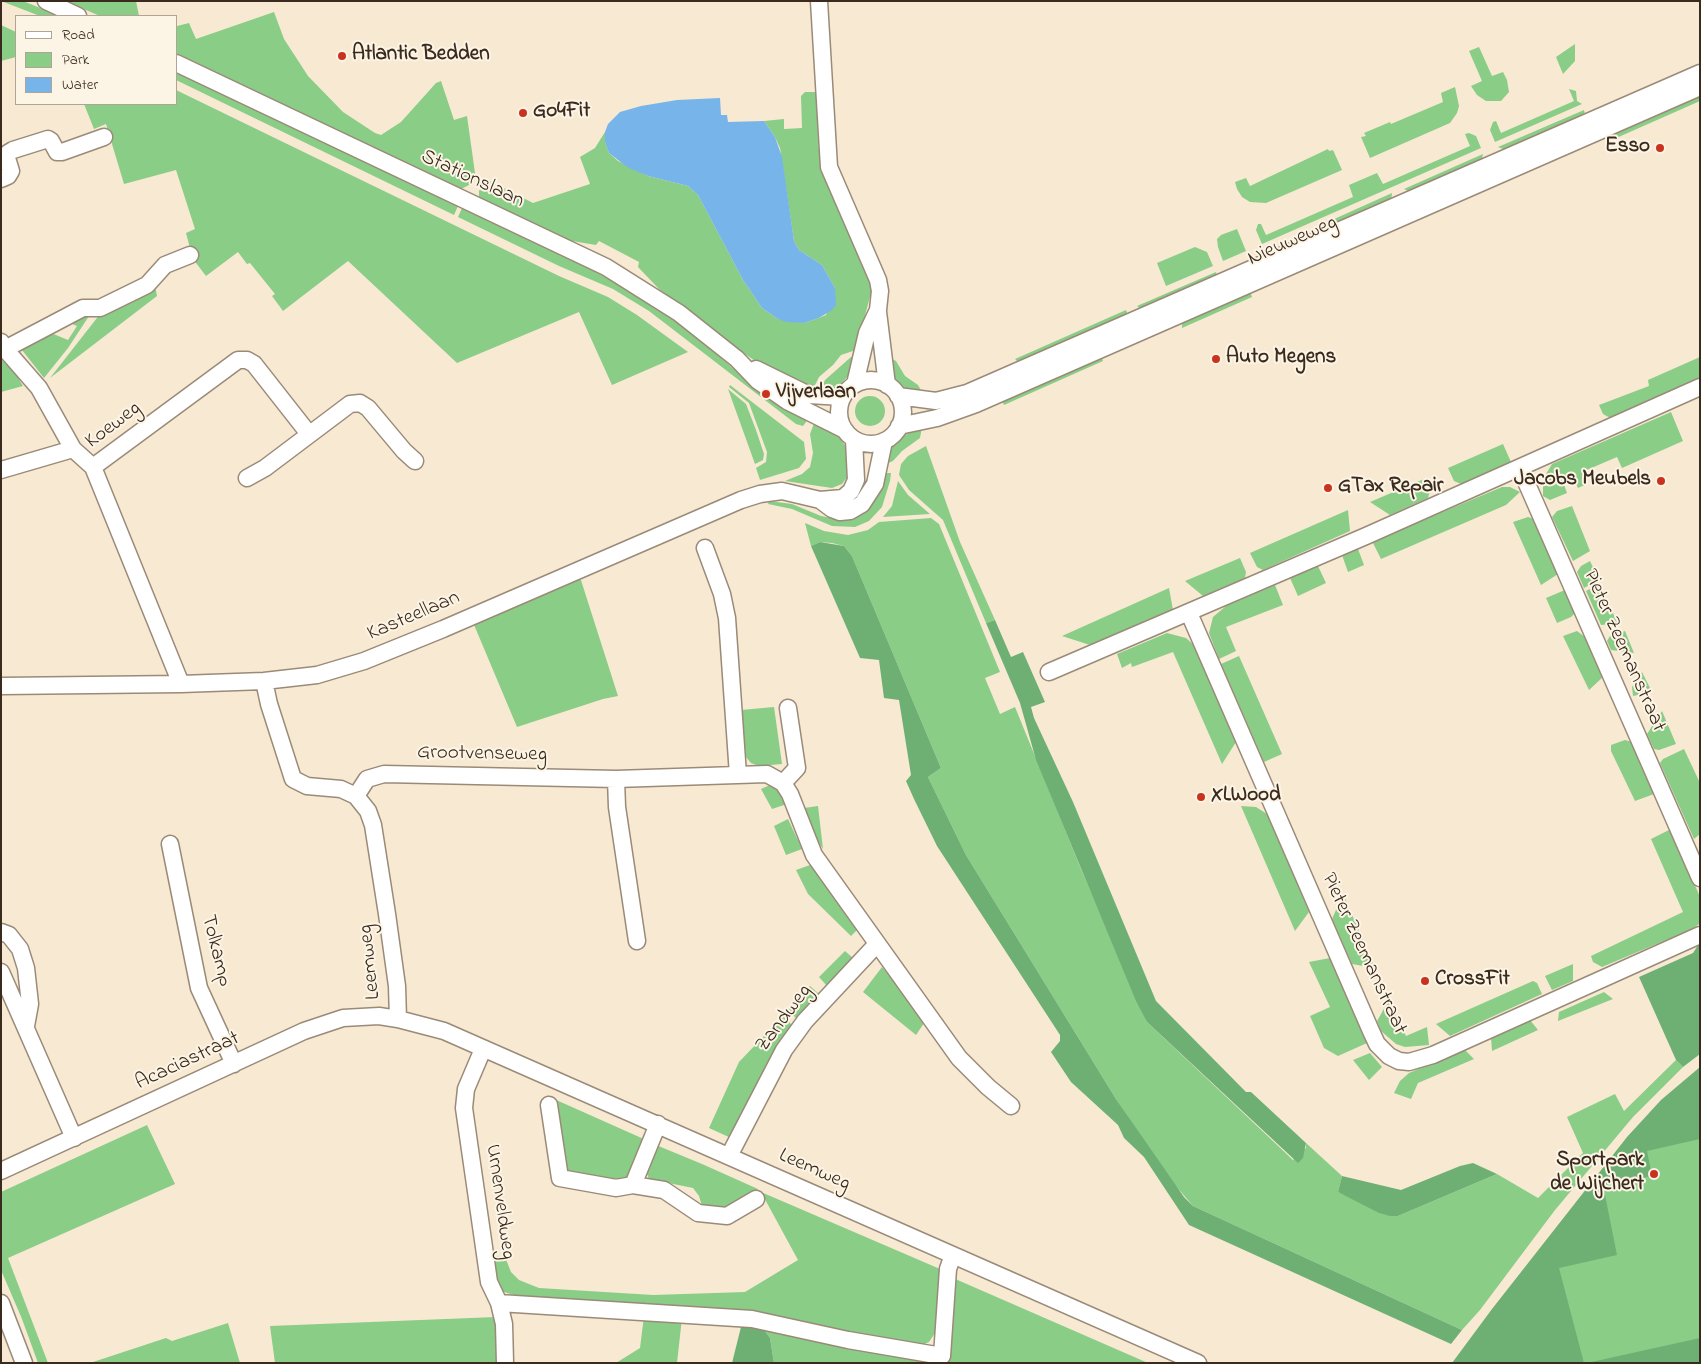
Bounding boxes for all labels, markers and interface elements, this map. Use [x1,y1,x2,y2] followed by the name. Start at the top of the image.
[15,15,178,105] legend
[62,24,95,46] text: Road
[352,43,490,69] place label: Atlantic Bedden
[62,49,89,71] text: Park
[336,50,348,62] marker: Atlantic Bedden
[62,74,98,96] text: Water
[533,100,590,126] place label: Go4Fit
[517,107,529,119] marker: Go4Fit
[1605,135,1650,161] place label: Esso
[1654,142,1666,154] marker: Esso
[416,145,528,215] street label: Stationslaan
[1244,211,1342,273] street label: Nieuweweg
[1226,346,1336,372] place label: Auto Megens
[1210,353,1222,365] marker: Auto Megens
[776,381,856,407] place label: Vijverlaan
[760,388,772,400] marker: Vijverlaan
[81,397,147,455] street label: Koeweg
[1514,468,1651,494] place label: Jacobs Meubels
[1338,475,1443,501] place label: GTax Repair
[1655,475,1667,487] marker: Jacobs Meubels
[1322,482,1334,494] marker: GTax Repair
[1576,566,1670,736] street label: Pieter Zeemanstraat
[364,586,464,648] street label: Kasteellaan
[417,741,547,769] street label: Grootvenseweg
[1211,784,1281,810] place label: XLWood
[1195,791,1207,803] marker: XLWood
[1315,869,1411,1039] street label: Pieter Zeemanstraat
[194,912,236,990] street label: Tolkamp
[355,923,387,1001] street label: Leemweg
[1435,968,1510,994] place label: CrossFit
[1419,975,1431,987] marker: CrossFit
[751,980,819,1058] street label: Zandweg
[132,1027,244,1097] street label: Acaciastraat
[478,1143,520,1261] street label: Urnenveldweg
[774,1144,854,1198] street label: Leemweg
[1550,1149,1644,1199] place label: Sportpark de Wijchert
[1648,1168,1660,1180] marker: Sportpark de Wijchert

